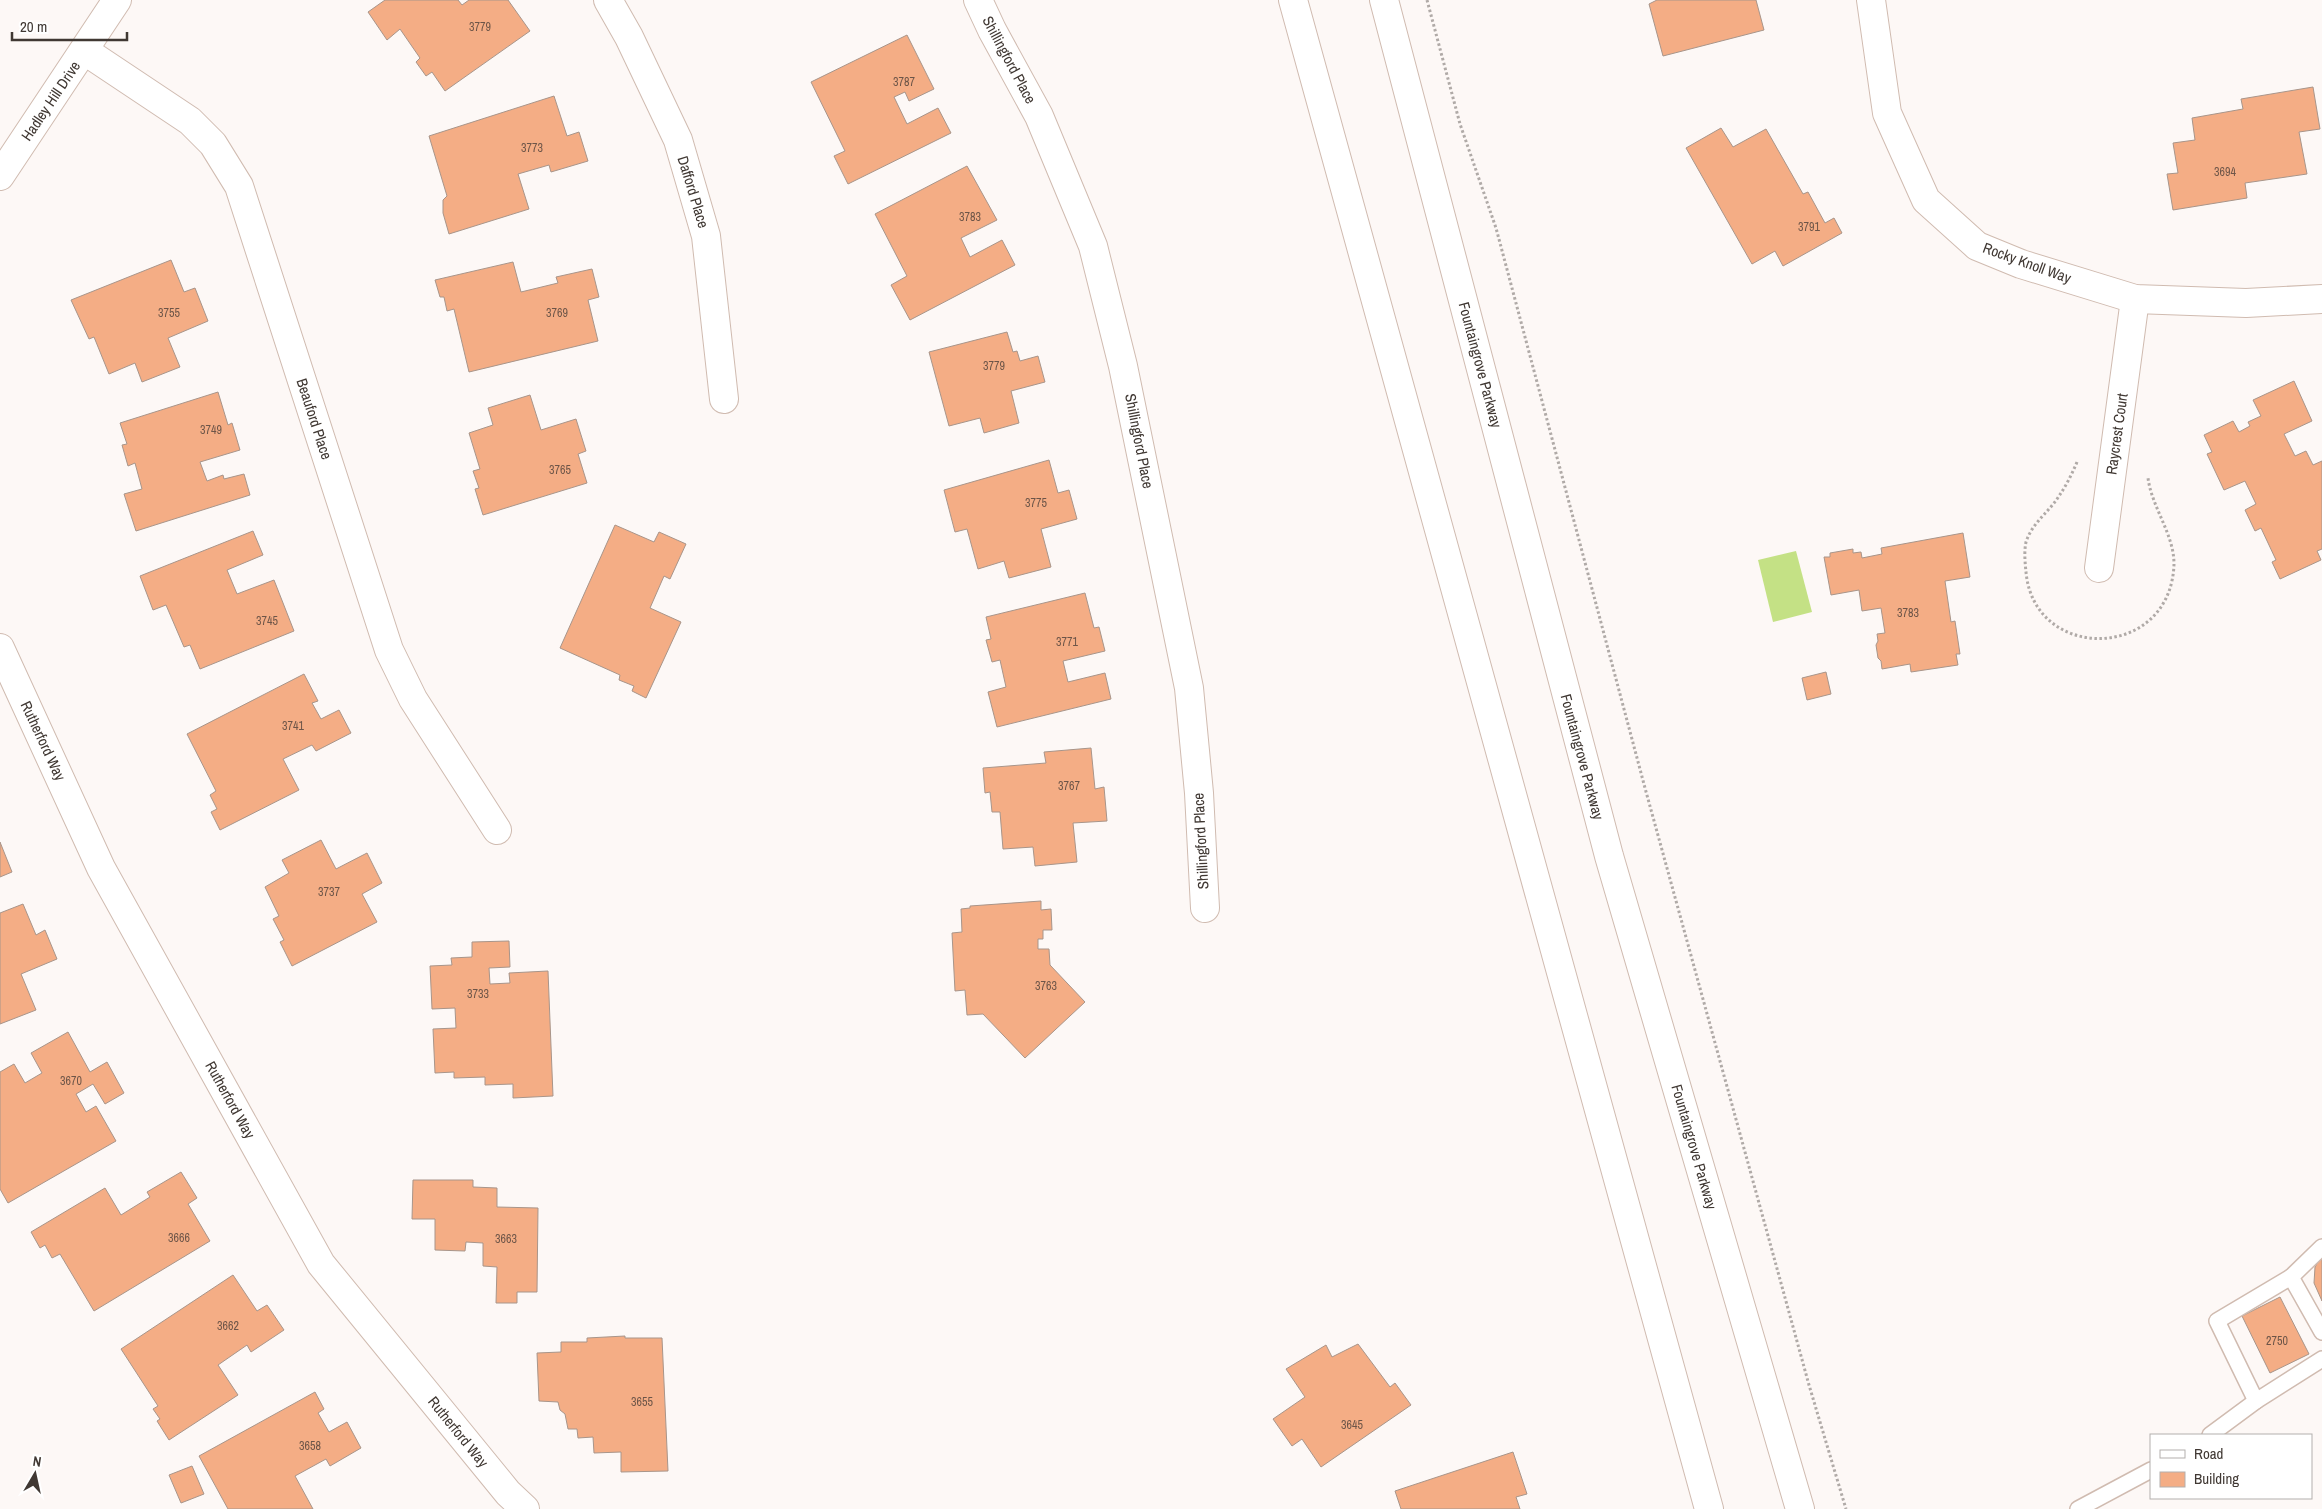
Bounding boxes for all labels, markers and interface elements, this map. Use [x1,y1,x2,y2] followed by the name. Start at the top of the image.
[12,10,128,42] scale bar
[978,12,1041,107] street label: Shillingford Place
[20,16,47,37] text: 20 m
[469,19,491,35] house number: 3779
[16,56,85,145] street label: Hadley Hill Drive
[893,74,915,90] house number: 3787
[521,140,543,156] house number: 3773
[673,153,714,231] street label: Dafford Place
[2214,164,2236,180] house number: 3694
[959,209,981,225] house number: 3783
[1798,219,1820,235] house number: 3791
[1980,237,2075,289] street label: Rocky Knoll Way
[1454,300,1508,431] street label: Fountaingrove Parkway
[158,305,180,321] house number: 3755
[546,305,568,321] house number: 3769
[983,358,1005,374] house number: 3779
[291,376,338,462] street label: Beauford Place
[2100,391,2133,476] street label: Raycrest Court
[1120,392,1159,490] street label: Shillingford Place
[200,422,222,438] house number: 3749
[549,462,571,478] house number: 3765
[1025,495,1047,511] house number: 3775
[1897,605,1919,621] house number: 3783
[256,613,278,629] house number: 3745
[1056,634,1078,650] house number: 3771
[1556,692,1610,823] street label: Fountaingrove Parkway
[16,698,71,785] street label: Rutherford Way
[282,718,304,734] house number: 3741
[1058,778,1080,794] house number: 3767
[1187,792,1214,890] street label: Shillingford Place
[318,884,340,900] house number: 3737
[1035,978,1057,994] house number: 3763
[467,986,489,1002] house number: 3733
[200,1057,261,1143] street label: Rutherford Way
[60,1073,82,1089] house number: 3670
[1667,1082,1723,1213] street label: Fountaingrove Parkway
[168,1230,190,1246] house number: 3666
[495,1231,517,1247] house number: 3663
[217,1318,239,1334] house number: 3662
[2266,1333,2288,1349] house number: 2750
[423,1392,494,1472] street label: Rutherford Way
[631,1394,653,1410] house number: 3655
[1341,1417,1363,1433] house number: 3645
[2150,1434,2312,1499] legend
[299,1438,321,1454] house number: 3658
[2194,1443,2223,1464] text: Road
[10,1449,60,1499] north arrow
[32,1452,43,1471] text: N
[2194,1468,2239,1489] text: Building

